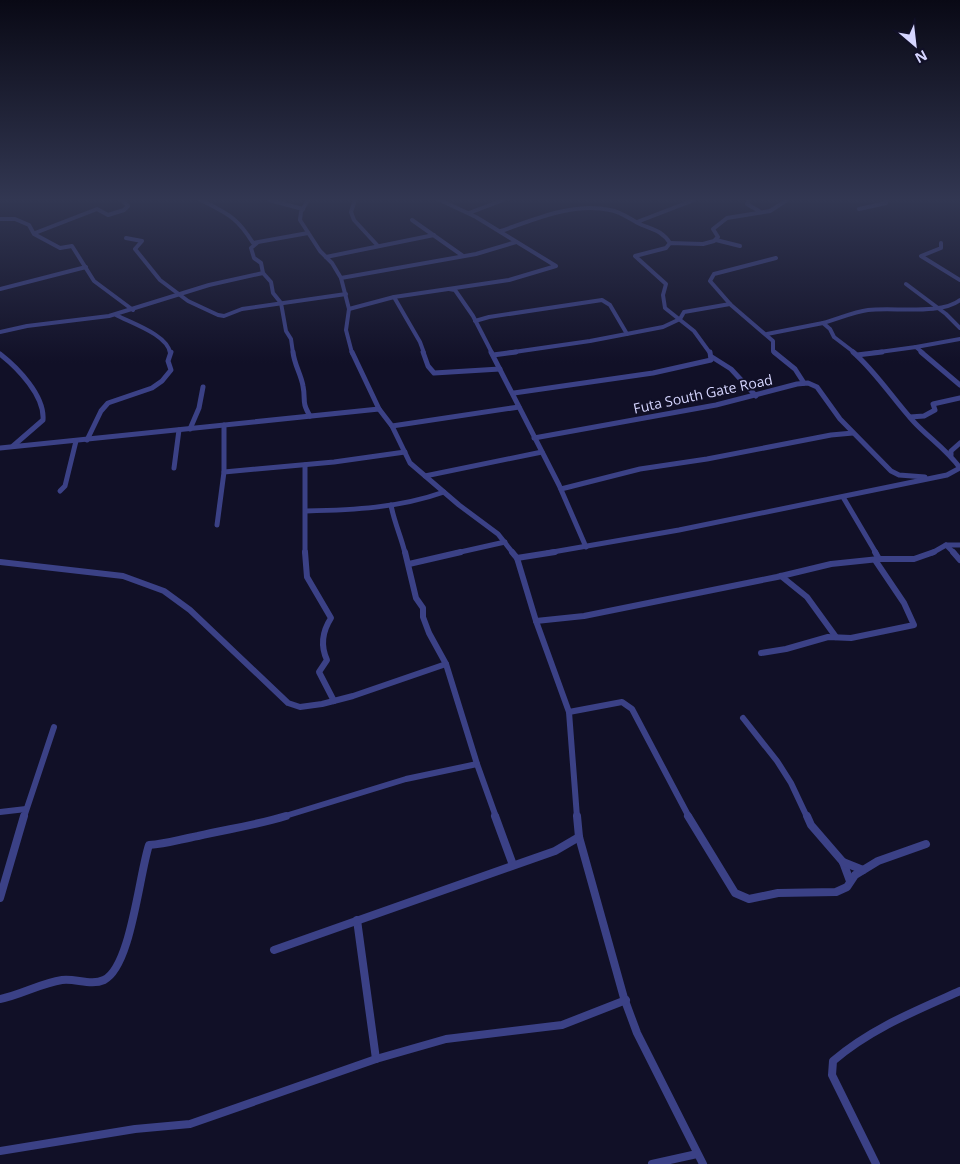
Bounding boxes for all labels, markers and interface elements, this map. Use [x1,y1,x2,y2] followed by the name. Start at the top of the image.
[890,20,940,70] north arrow
[912,46,931,68] text: N
[631,369,774,418] street label: Futa South Gate Road

